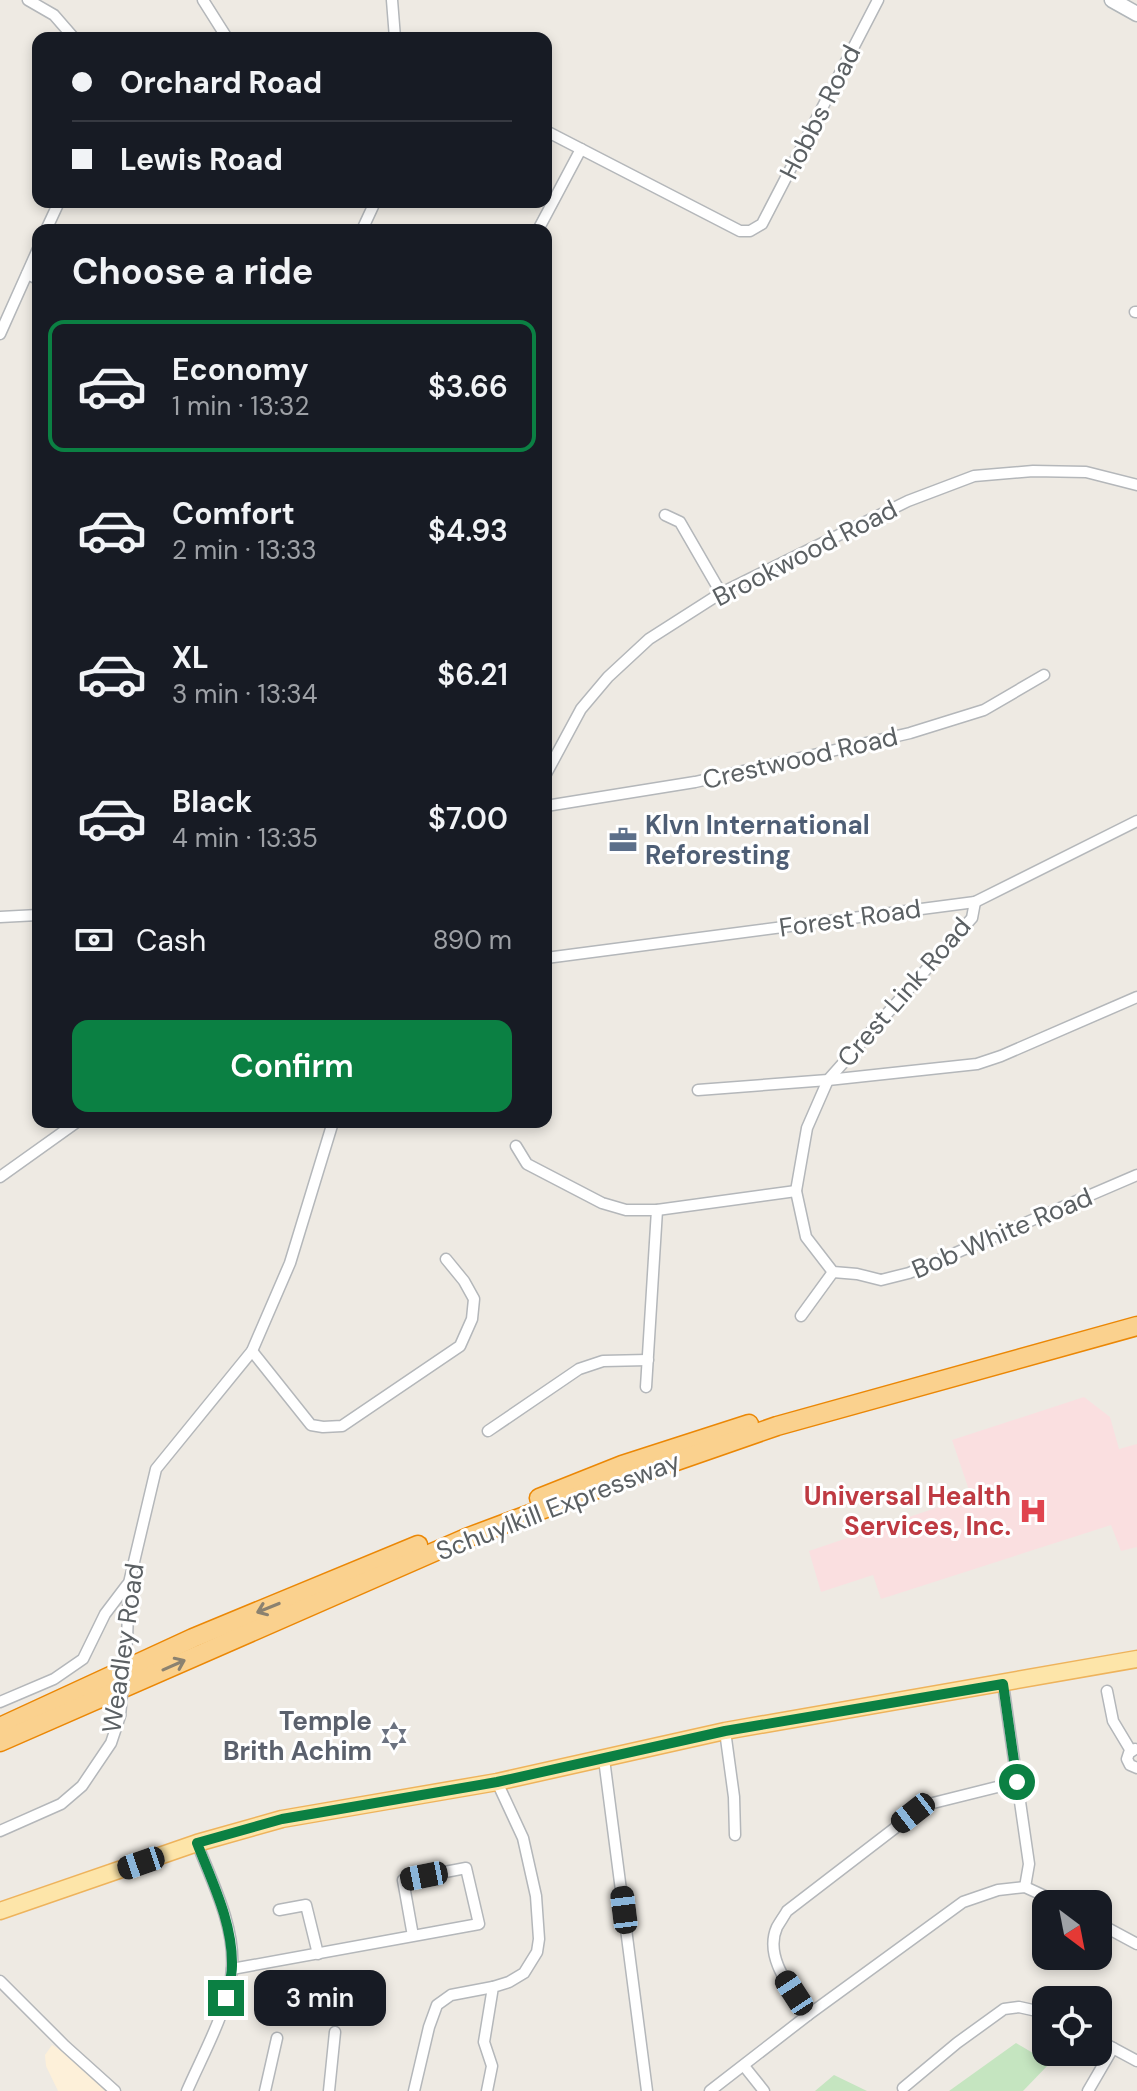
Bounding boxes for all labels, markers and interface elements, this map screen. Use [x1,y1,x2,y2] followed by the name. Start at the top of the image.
[772,39,868,185] street label: Hobbs Road
[120,63,322,102] text: Orchard Road
[120,140,283,179] text: Lewis Road
[72,248,313,295] text: Choose a ride
[76,350,148,422] icon: car
[172,350,309,389] text: Economy
[428,367,508,406] text: $3.66
[172,389,309,423] text: 1 min · 13:32
[707,492,903,614] street label: Brookwood Road
[76,494,148,566] icon: car
[172,494,295,533] text: Comfort
[428,511,508,550] text: $4.93
[172,533,317,567] text: 2 min · 13:33
[76,638,148,710] icon: car
[172,638,209,677] text: XL
[437,655,508,694] text: $6.21
[172,677,317,711] text: 3 min · 13:34
[699,719,901,797] street label: Crestwood Road
[76,782,148,854] icon: car
[172,782,252,821] text: Black
[428,799,508,838] text: $7.00
[645,808,870,872] place label: Klvn International Reforesting
[172,821,318,855] text: 4 min · 13:35
[608,825,638,855] office icon: Klvn International Reforesting
[777,891,923,945] street label: Forest Road
[830,910,978,1074] street label: Crest Link Road
[72,918,116,962] icon: cash
[136,921,206,960] text: Cash
[433,923,512,957] text: 890 m
[72,1020,512,1112] button: Confirm
[907,1180,1097,1286] street label: Bob White Road
[431,1444,685,1568] street label: Schuylkill Expressway
[804,1479,1011,1543] place label: Universal Health Services, Inc.
[1018,1496,1048,1526] hospital icon: Universal Health Services, Inc.
[94,1561,152,1735] street label: Weadley Road
[256,1601,281,1616] one-way arrow
[161,1657,186,1672] one-way arrow
[223,1704,372,1768] place label: Temple Brith Achim
[379,1721,409,1751] synagogue icon: Temple Brith Achim
[999,1764,1035,1800] route start
[887,1789,939,1837] car
[114,1844,168,1882] car
[398,1860,450,1892] car
[609,1885,639,1935] car
[1032,1890,1112,1970] north arrow
[1032,1890,1112,2066] map controls
[771,1966,817,2020] car
[254,1970,386,2026] callout: 3 min
[208,1980,244,2016] route end
[286,1981,354,2015] text: 3 min
[1032,1986,1112,2066] button: locate

